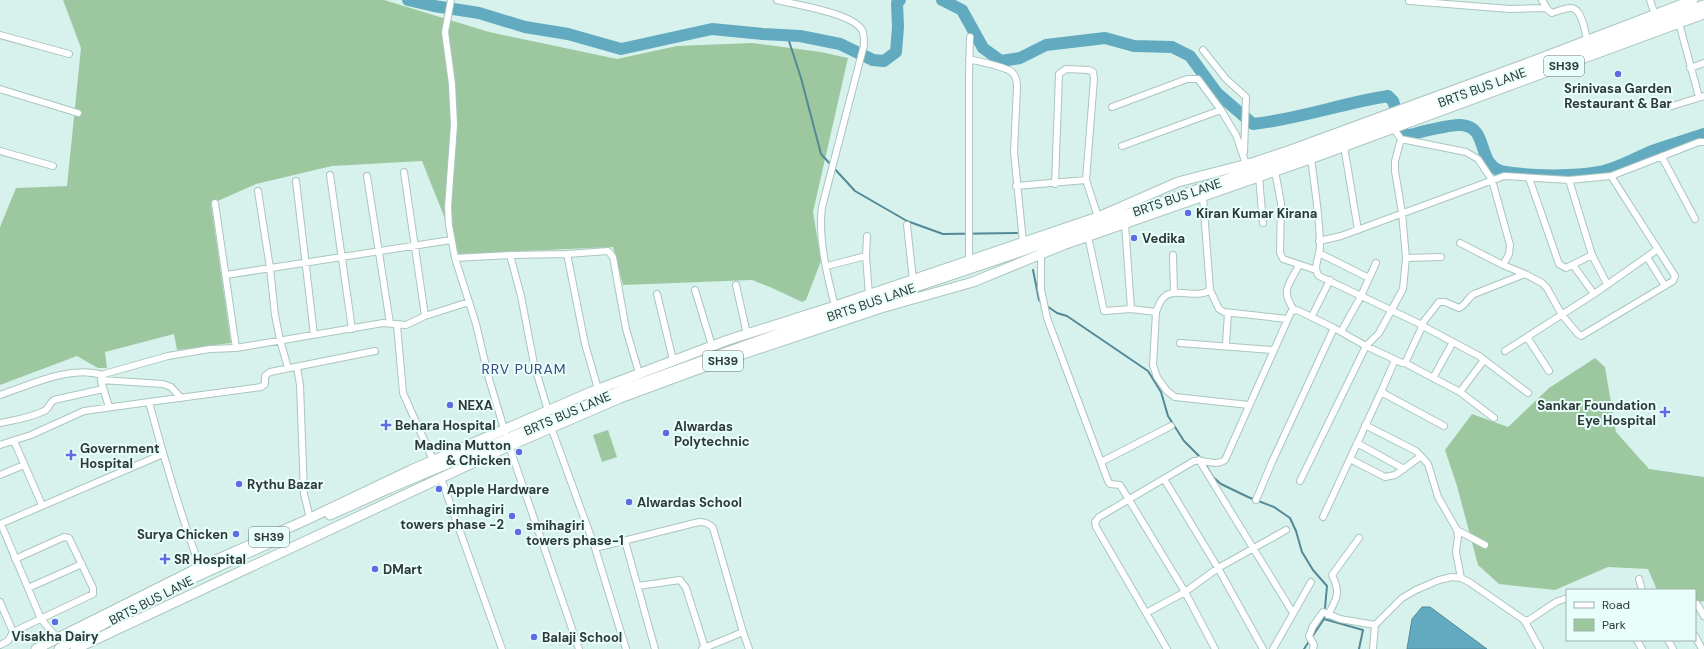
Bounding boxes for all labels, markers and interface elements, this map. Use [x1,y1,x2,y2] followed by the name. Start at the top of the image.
[1544,56,1584,76] road number: SH39
[1436,64,1529,111] street label: BRTS BUS LANE
[1613,69,1623,79] marker: Srinivasa Garden Restaurant & Bar
[1564,80,1673,112] place label: Srinivasa Garden Restaurant & Bar
[1131,174,1224,221] street label: BRTS BUS LANE
[1196,205,1317,222] place label: Kiran Kumar Kirana
[1183,208,1193,218] marker: Kiran Kumar Kirana
[1142,230,1185,247] place label: Vedika
[1129,233,1139,243] marker: Vedika
[825,279,918,326] street label: BRTS BUS LANE
[703,351,743,371] road number: SH39
[482,360,567,378] district label: RRV PURAM
[521,388,613,439] street label: BRTS BUS LANE
[458,397,493,414] place label: NEXA
[1537,397,1656,429] place label: Sankar Foundation Eye Hospital
[445,400,455,410] marker: NEXA
[1659,406,1671,418] marker: Sankar Foundation Eye Hospital
[395,417,496,434] place label: Behara Hospital
[674,418,750,450] place label: Alwardas Polytechnic
[380,419,392,431] marker: Behara Hospital
[661,428,671,438] marker: Alwardas Polytechnic
[415,437,511,469] place label: Madina Mutton & Chicken
[80,440,160,472] place label: Government Hospital
[514,447,524,457] marker: Madina Mutton & Chicken
[65,449,77,461] marker: Government Hospital
[247,476,324,493] place label: Rythu Bazar
[234,479,244,489] marker: Rythu Bazar
[447,481,549,498] place label: Apple Hardware
[434,484,444,494] marker: Apple Hardware
[637,494,742,511] place label: Alwardas School
[624,497,634,507] marker: Alwardas School
[400,501,504,533] place label: simhagiri towers phase -2
[507,511,517,521] marker: simhagiri towers phase -2
[526,517,624,549] place label: smihagiri towers phase-1
[137,526,228,543] place label: Surya Chicken
[249,527,289,547] road number: SH39
[513,527,523,537] marker: smihagiri towers phase-1
[231,529,241,539] marker: Surya Chicken
[174,551,246,568] place label: SR Hospital
[159,553,171,565] marker: SR Hospital
[383,561,422,578] place label: DMart
[370,564,380,574] marker: DMart
[106,572,196,629] street label: BRTS BUS LANE
[1566,589,1696,641] legend
[1602,597,1630,613] text: Road
[50,617,60,627] marker: Visakha Dairy
[1602,617,1626,633] text: Park
[11,628,99,645] place label: Visakha Dairy
[542,629,622,646] place label: Balaji School
[529,632,539,642] marker: Balaji School

